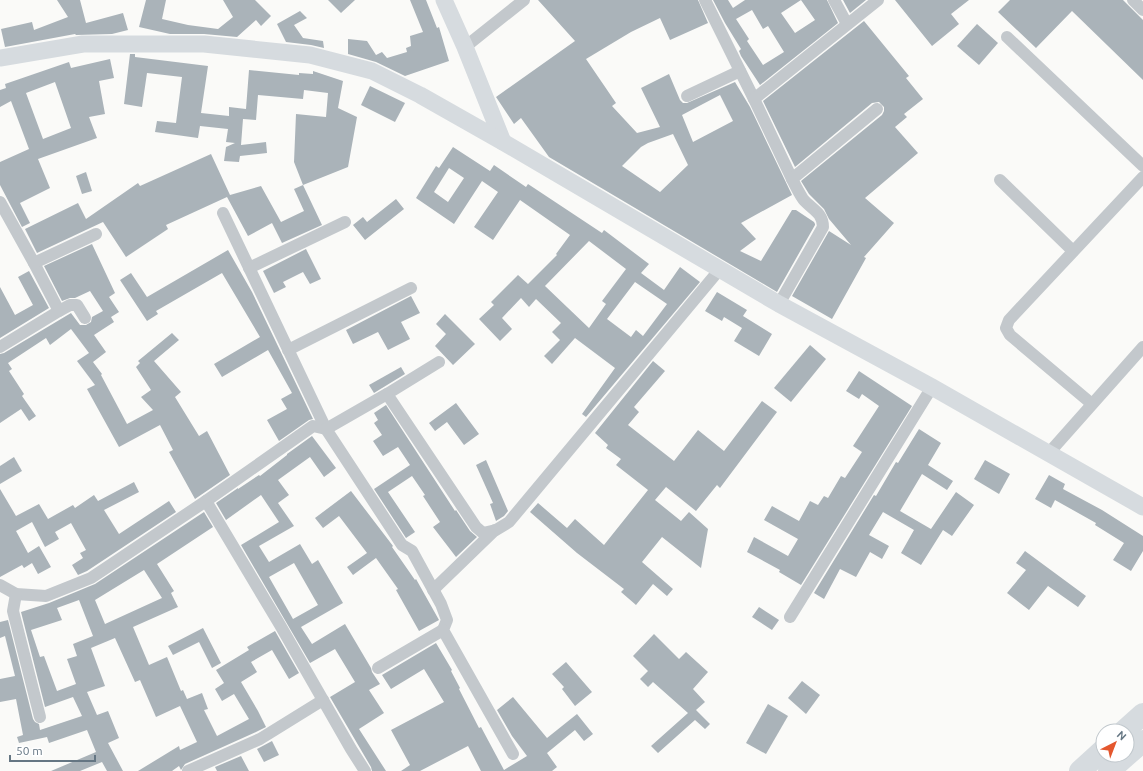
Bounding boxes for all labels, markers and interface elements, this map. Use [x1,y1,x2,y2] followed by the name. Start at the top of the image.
[1095,723,1135,763] north arrow
[1115,728,1129,743] text: N
[10,737,95,763] scale bar
[16,744,43,757] text: 50 m

